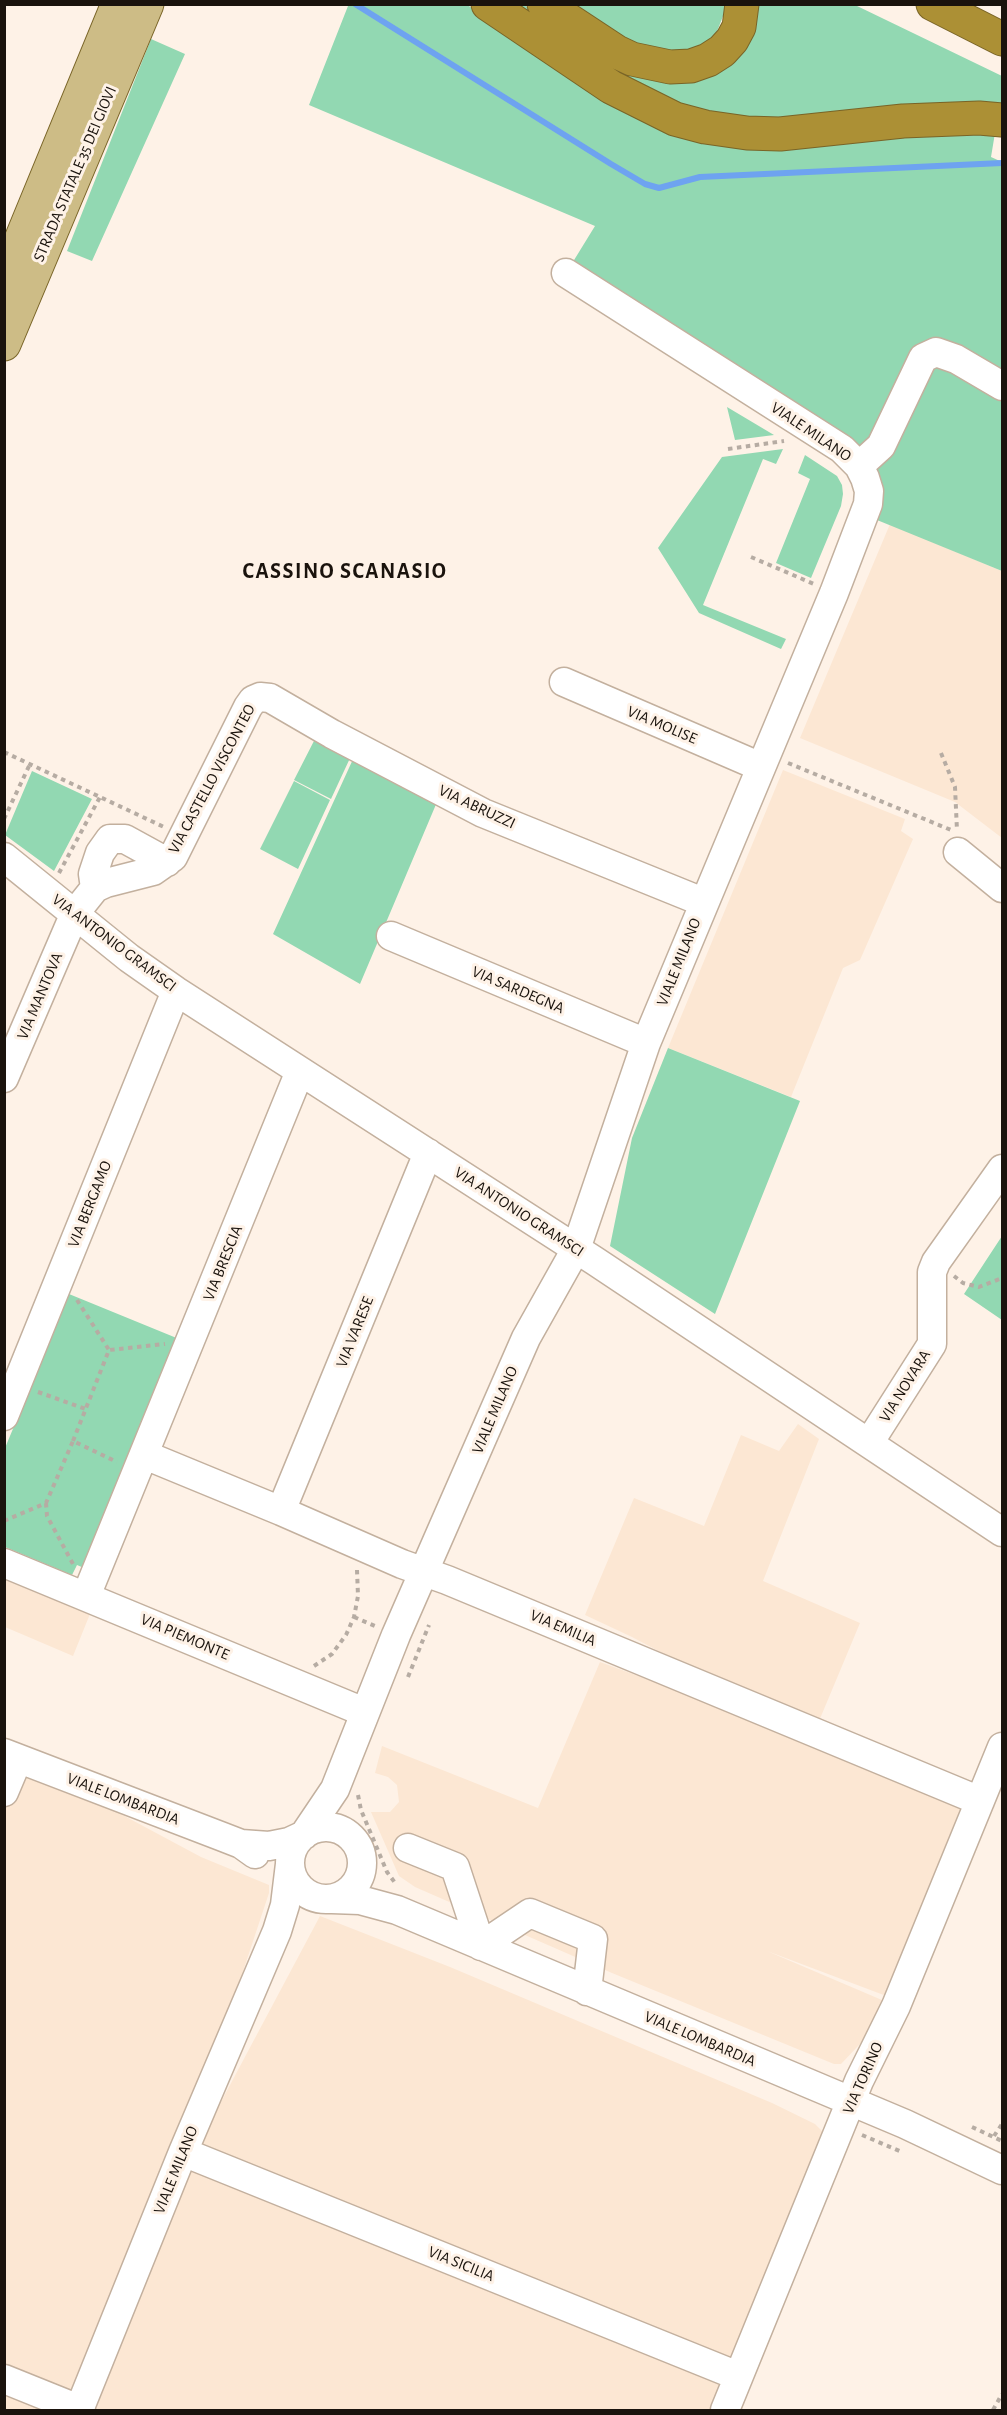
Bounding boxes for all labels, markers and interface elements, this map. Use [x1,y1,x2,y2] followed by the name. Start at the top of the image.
[29,83,121,265] street label: STRADA STATALE 35 DEI GIOVI
[767,398,855,466] street label: VIALE MILANO
[243,558,447,584] district label: CASSINO SCANASIO
[164,701,260,857] street label: VIA CASTELLO VISCONTEO
[624,702,700,748] street label: VIA MOLISE
[435,781,519,833] street label: VIA ABRUZZI
[48,890,180,996] street label: VIA ANTONIO GRAMSCI
[653,915,705,1009] street label: VIALE MILANO
[13,950,67,1042] street label: VIA MANTOVA
[469,962,567,1018] street label: VIA SARDEGNA
[64,1158,116,1250] street label: VIA BERGAMO
[451,1163,587,1261] street label: VIA ANTONIO GRAMSCI
[199,1222,247,1304] street label: VIA BRESCIA
[332,1294,378,1370] street label: VIA VARESE
[875,1346,935,1426] street label: VIA NOVARA
[468,1363,522,1457] street label: VIALE MILANO
[527,1605,599,1651] street label: VIA EMILIA
[138,1610,232,1664] street label: VIA PIEMONTE
[64,1769,182,1829] street label: VIALE LOMBARDIA
[641,2007,759,2071] street label: VIALE LOMBARDIA
[839,2039,887,2117] street label: VIA TORINO
[150,2123,202,2217] street label: VIALE MILANO
[425,2242,497,2286] street label: VIA SICILIA

